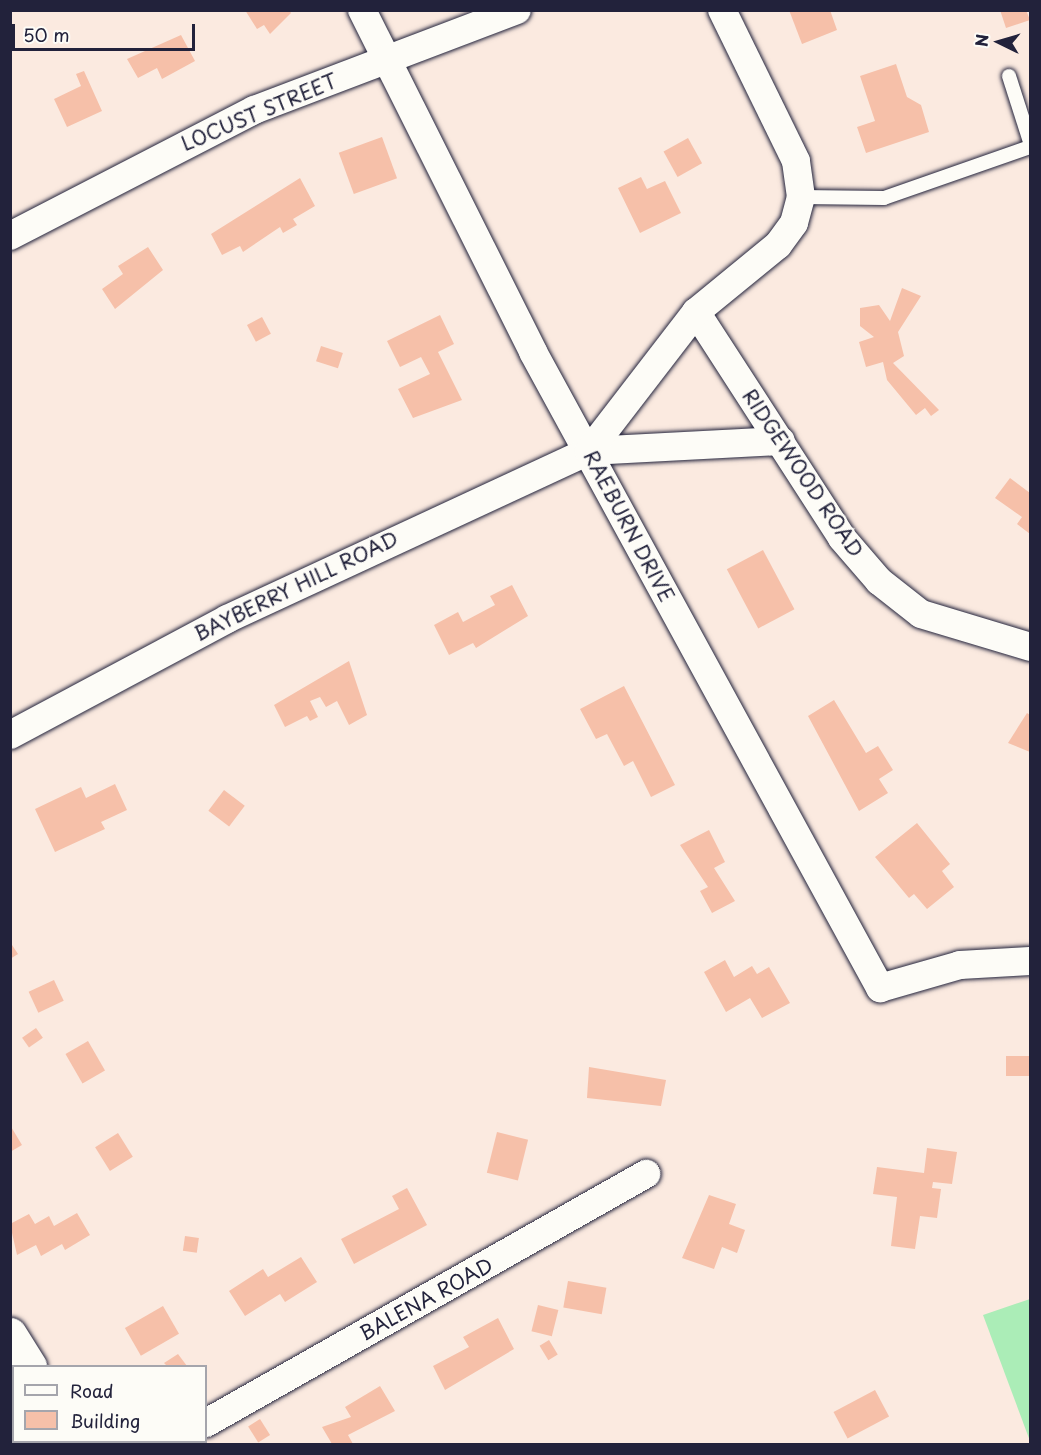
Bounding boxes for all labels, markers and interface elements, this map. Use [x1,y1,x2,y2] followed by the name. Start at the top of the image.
[15,12,198,50] scale bar
[969,12,1029,72] north arrow
[23,21,70,48] text: 50 m
[969,33,994,48] text: N
[177,68,341,156] street label: LOCUST STREET
[737,384,869,562] street label: RIDGEWOOD ROAD
[578,445,680,607] street label: RAEBURN DRIVE
[190,526,402,646] street label: BAYBERRY HILL ROAD
[355,1252,497,1346] street label: BALENA ROAD
[12,1365,207,1443] legend
[70,1377,114,1404] text: Road
[70,1407,140,1434] text: Building

